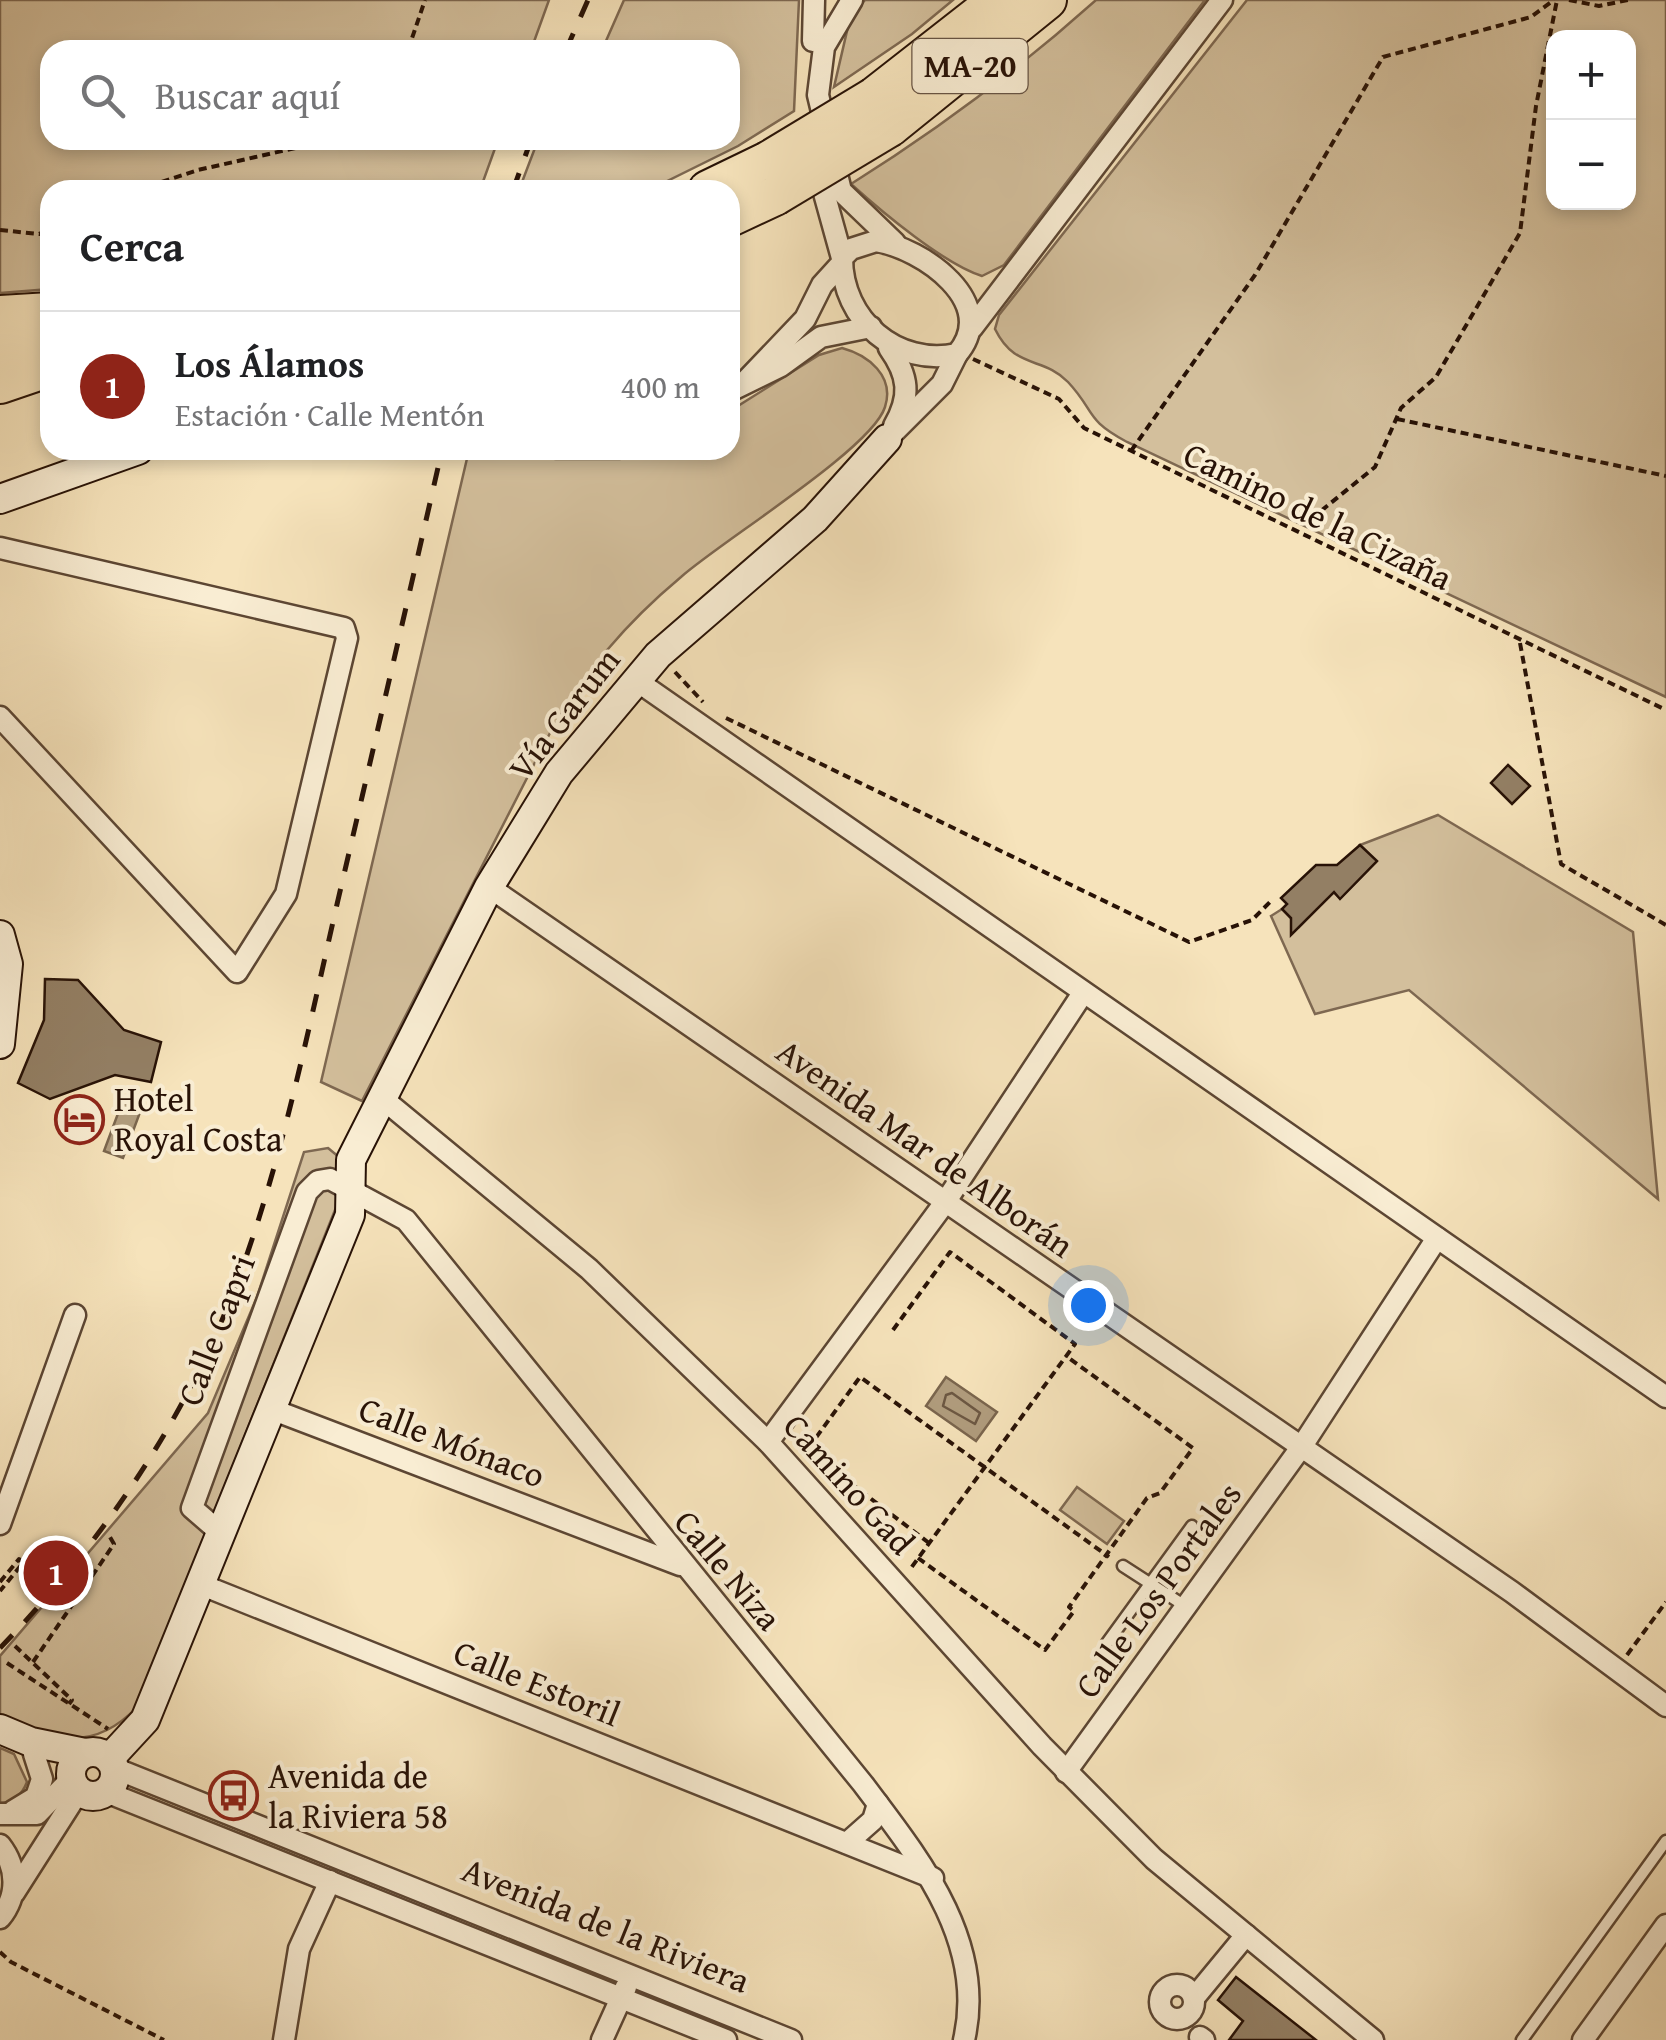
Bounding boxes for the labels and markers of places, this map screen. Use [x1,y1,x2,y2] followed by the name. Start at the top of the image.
[114,1073,283,1164] place label: Hotel Royal Costa
[53,1093,105,1145] hotel icon: Hotel Royal Costa
[23,1536,88,1610] pin: 1
[268,1750,448,1841] place label: Avenida de la Riviera 58
[207,1770,259,1822] bus stop icon: Avenida de la Riviera 58

